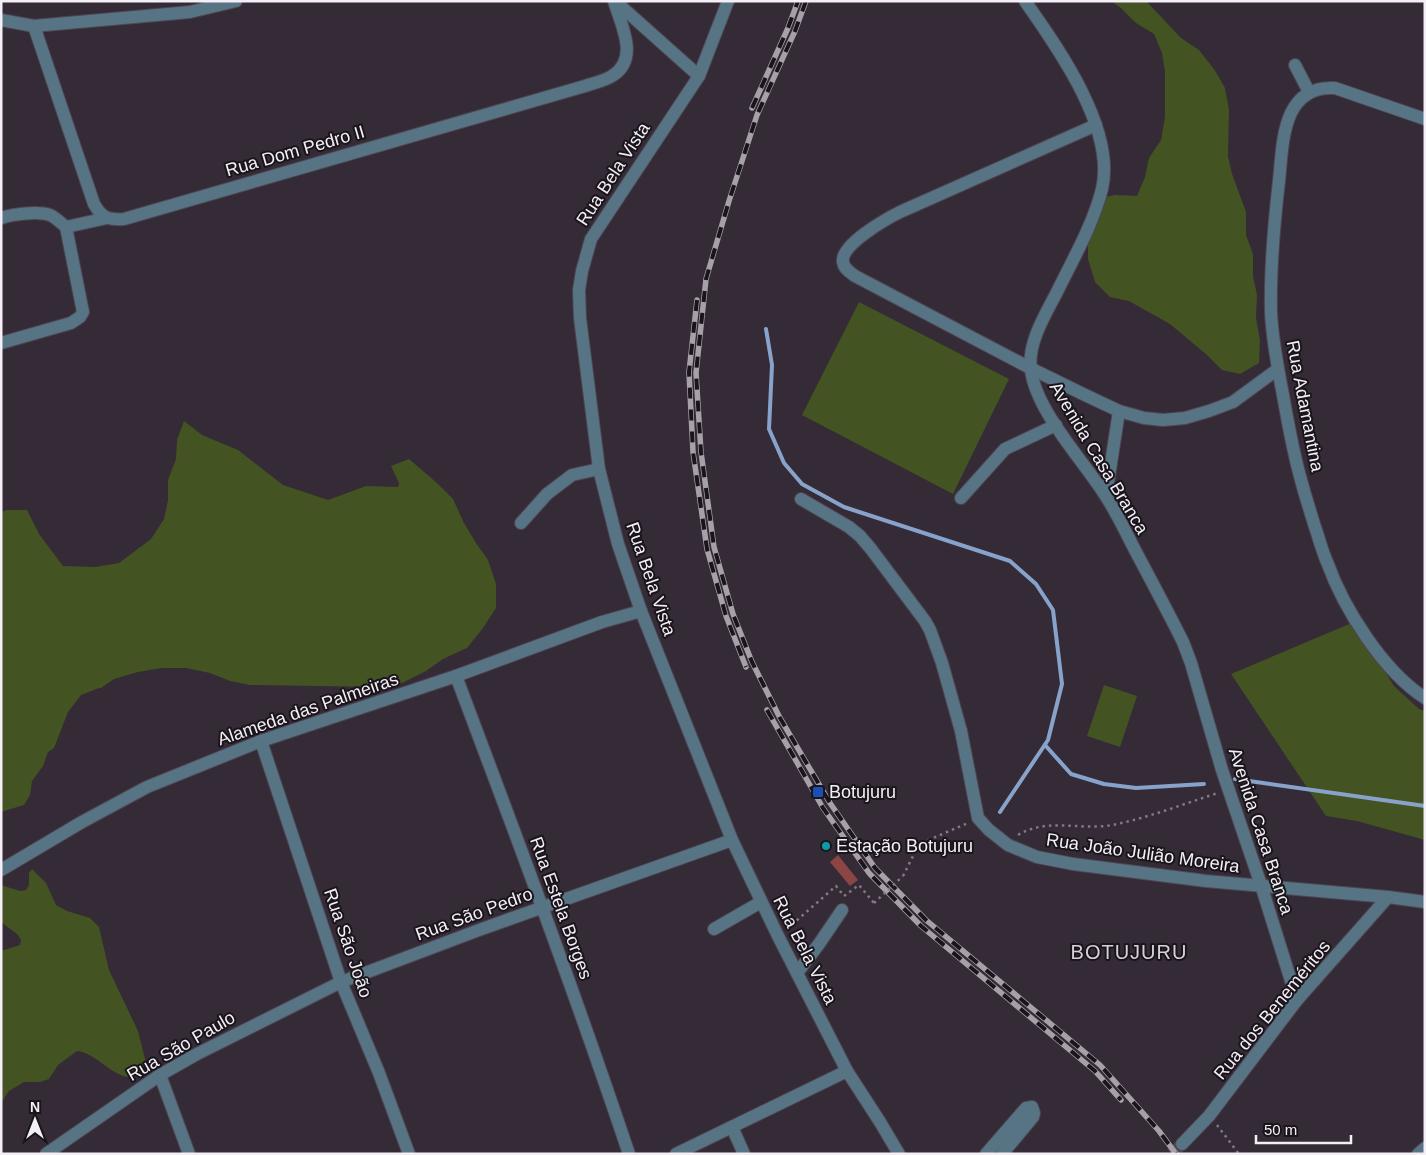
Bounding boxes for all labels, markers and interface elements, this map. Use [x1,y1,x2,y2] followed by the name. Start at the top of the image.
[572,118,654,229] street label: Rua Bela Vista
[223,122,367,180] street label: Rua Dom Pedro II
[1282,339,1328,474] street label: Rua Adamantina
[1046,378,1153,538] street label: Avenida Casa Branca
[622,520,680,639] street label: Rua Bela Vista
[215,669,401,749] street label: Alameda das Palmeiras
[1225,745,1298,918] street label: Avenida Casa Branca
[829,782,896,802] place label: Botujuru
[811,785,825,799] marker: Botujuru
[1045,830,1242,877] street label: Rua João Julião Moreira
[526,834,596,982] street label: Rua Estela Borges
[836,836,973,856] place label: Estação Botujuru
[820,840,832,852] marker: Estação Botujuru
[413,884,535,944] street label: Rua São Pedro
[320,886,376,1000] street label: Rua São João
[769,893,841,1008] street label: Rua Bela Vista
[1210,936,1334,1084] street label: Rua dos Beneméritos
[1071,941,1187,963] district label: BOTUJURU
[124,1007,238,1085] street label: Rua São Paulo
[10,1095,60,1145] north arrow
[30,1099,40,1115] text: N
[1256,1112,1351,1144] scale bar
[1264,1121,1297,1138] text: 50 m

